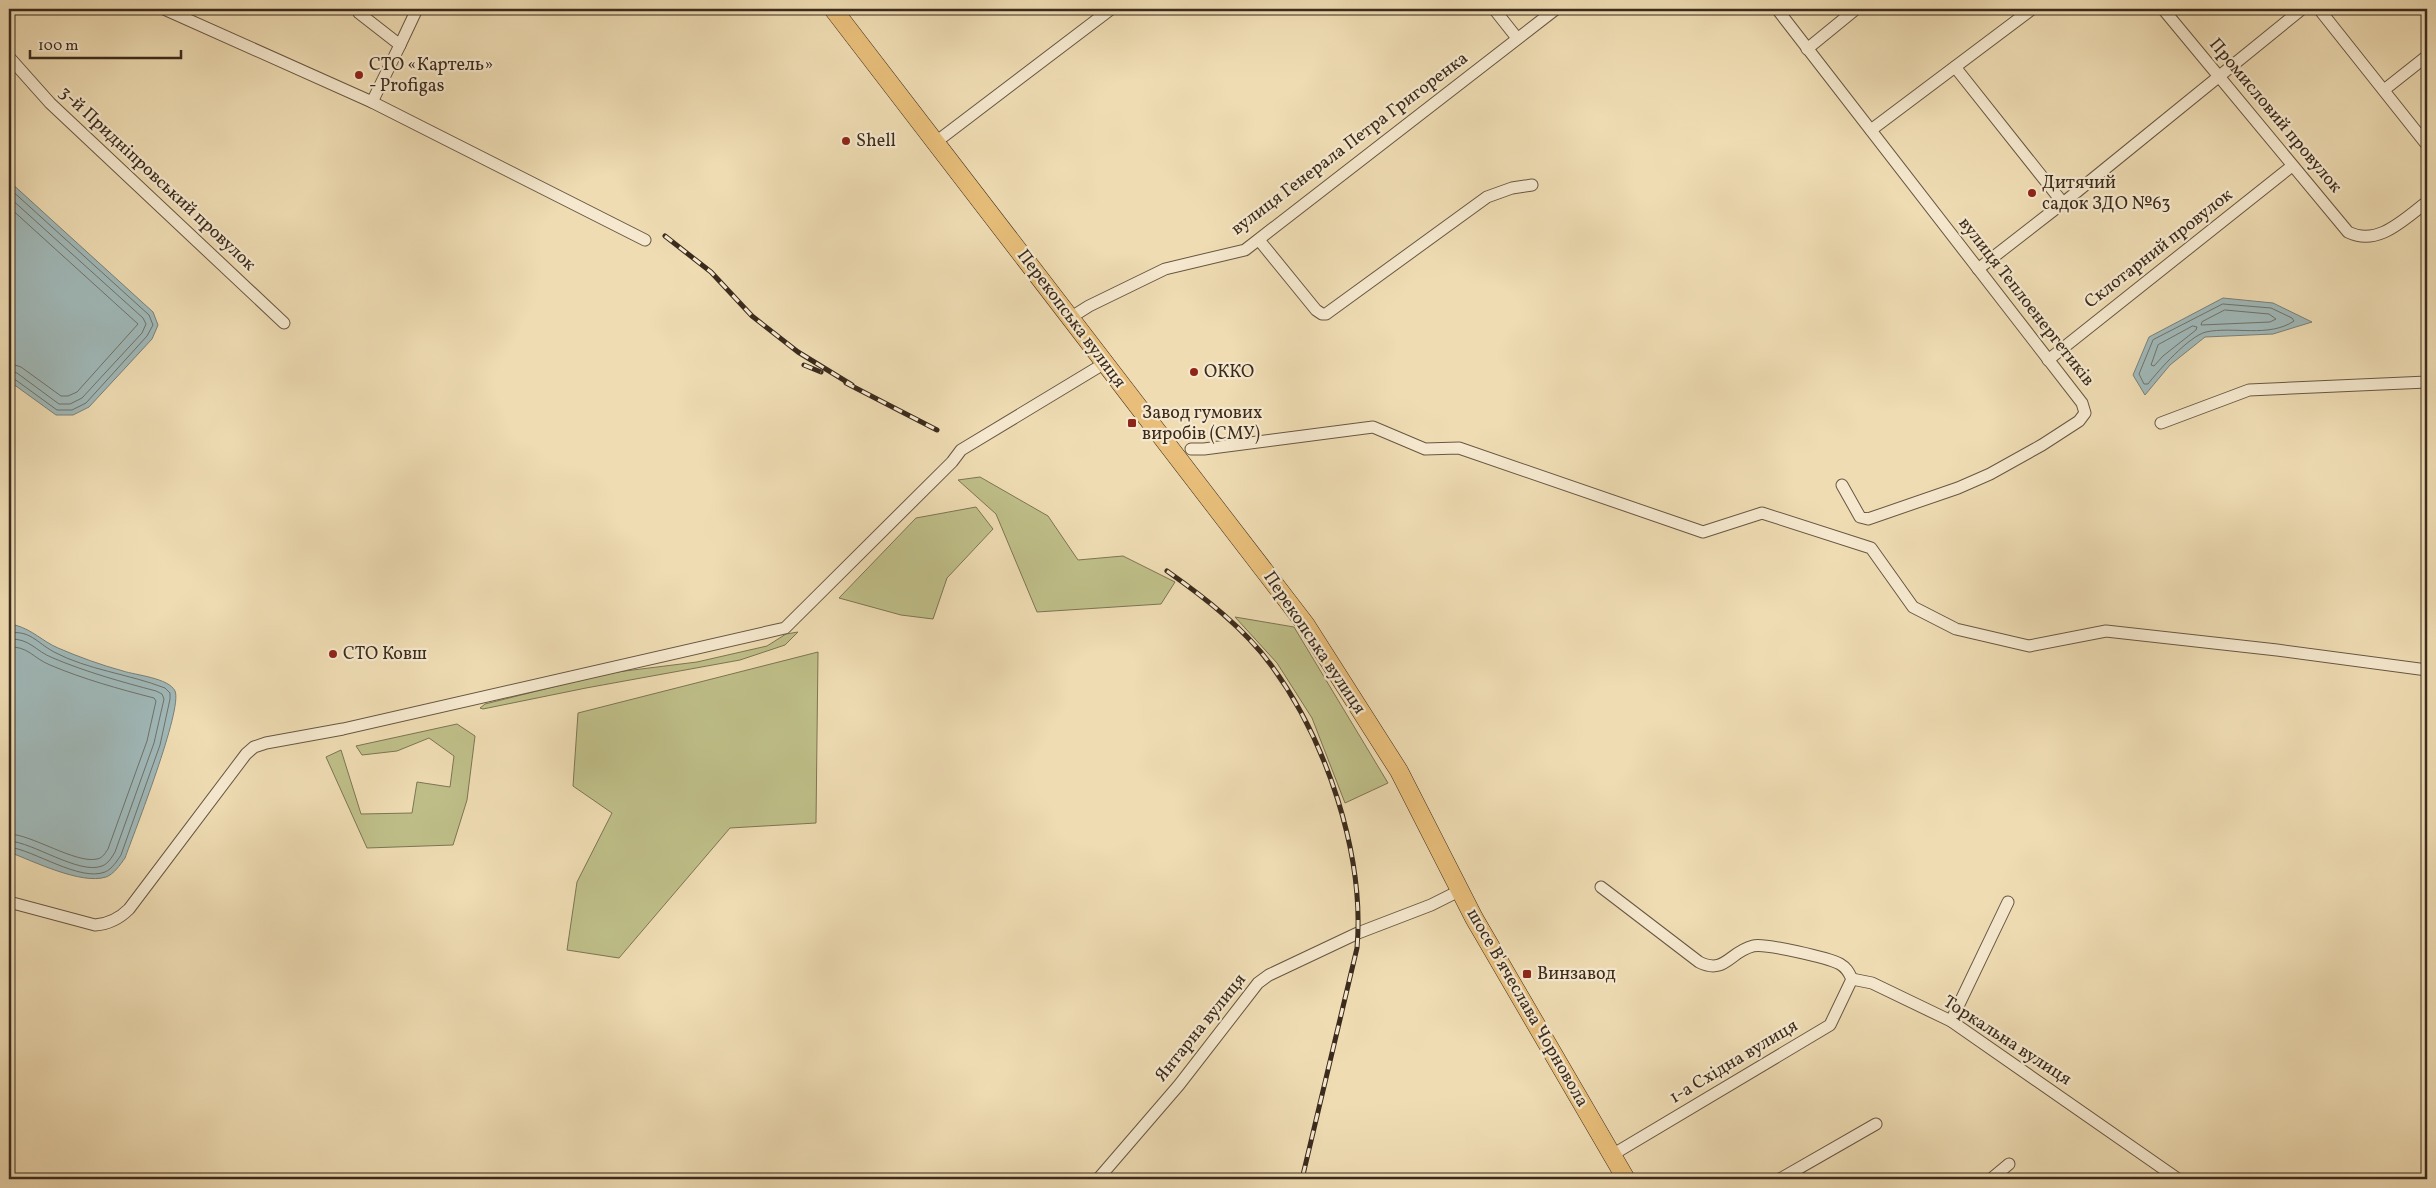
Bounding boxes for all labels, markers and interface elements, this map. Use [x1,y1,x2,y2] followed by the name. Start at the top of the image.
[30,28,181,60] scale bar
[2203,33,2348,199] street label: Промисловий провулок
[38,36,78,57] text: 100 m
[1226,46,1474,242] street label: вулиця Генерала Петра Григоренка
[369,53,493,99] place label: СТО «Картель» - Profigas
[353,69,365,81] marker: СТО «Картель» - Profigas
[53,81,261,277] street label: 3-й Придніпровський провулок
[856,129,896,154] place label: Shell
[840,135,852,147] marker: Shell
[2042,171,2171,217] place label: Дитячий садок ЗДО №63
[2080,183,2239,315] street label: Склотарний провулок
[2026,187,2038,199] marker: Дитячий садок ЗДО №63
[1952,212,2100,392] street label: вулиця Теплоенергетиків
[1010,244,1132,394] street label: Перекопська вулиця
[1204,360,1254,385] place label: ОККО
[1188,366,1200,378] marker: ОККО
[1142,401,1262,447] place label: Завод гумових виробів (СМУ)
[1126,417,1138,429] marker: Завод гумових виробів (СМУ)
[1257,566,1371,720] street label: Перекопська вулиця
[343,642,427,667] place label: СТО Ковш
[327,648,339,660] marker: СТО Ковш
[1460,904,1594,1112] street label: шосе В'ячеслава Чорновола
[1537,962,1616,987] place label: Винзавод
[1521,968,1533,980] marker: Винзавод
[1150,969,1252,1087] street label: Янтарна вулиця
[1938,990,2076,1092] street label: Торкальна вулиця
[1665,1014,1803,1110] street label: 1-а Східна вулиця

